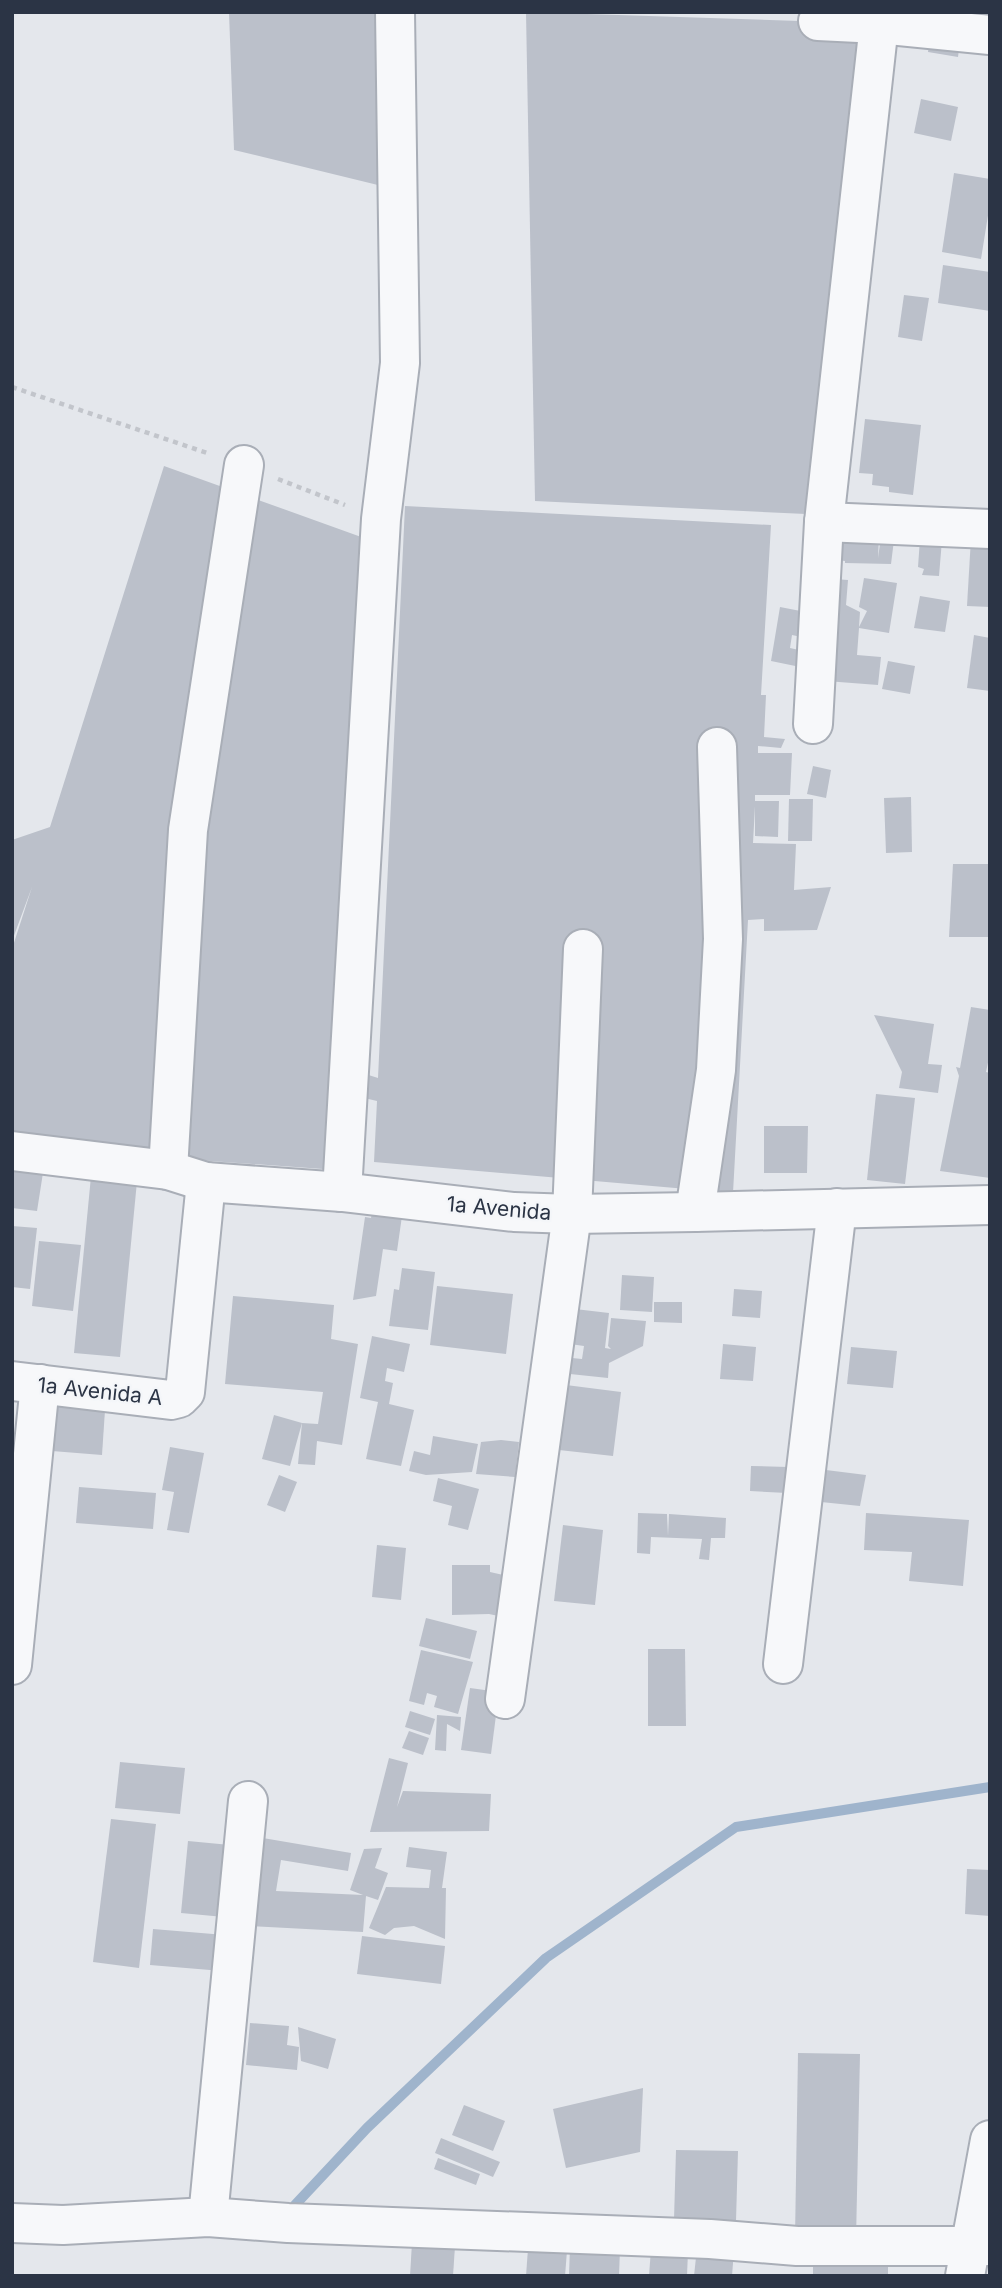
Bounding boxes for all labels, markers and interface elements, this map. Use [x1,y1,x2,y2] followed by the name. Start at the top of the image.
[446,1191,552,1225] street label: 1a Avenida
[36,1372,164,1410] street label: 1a Avenida A

